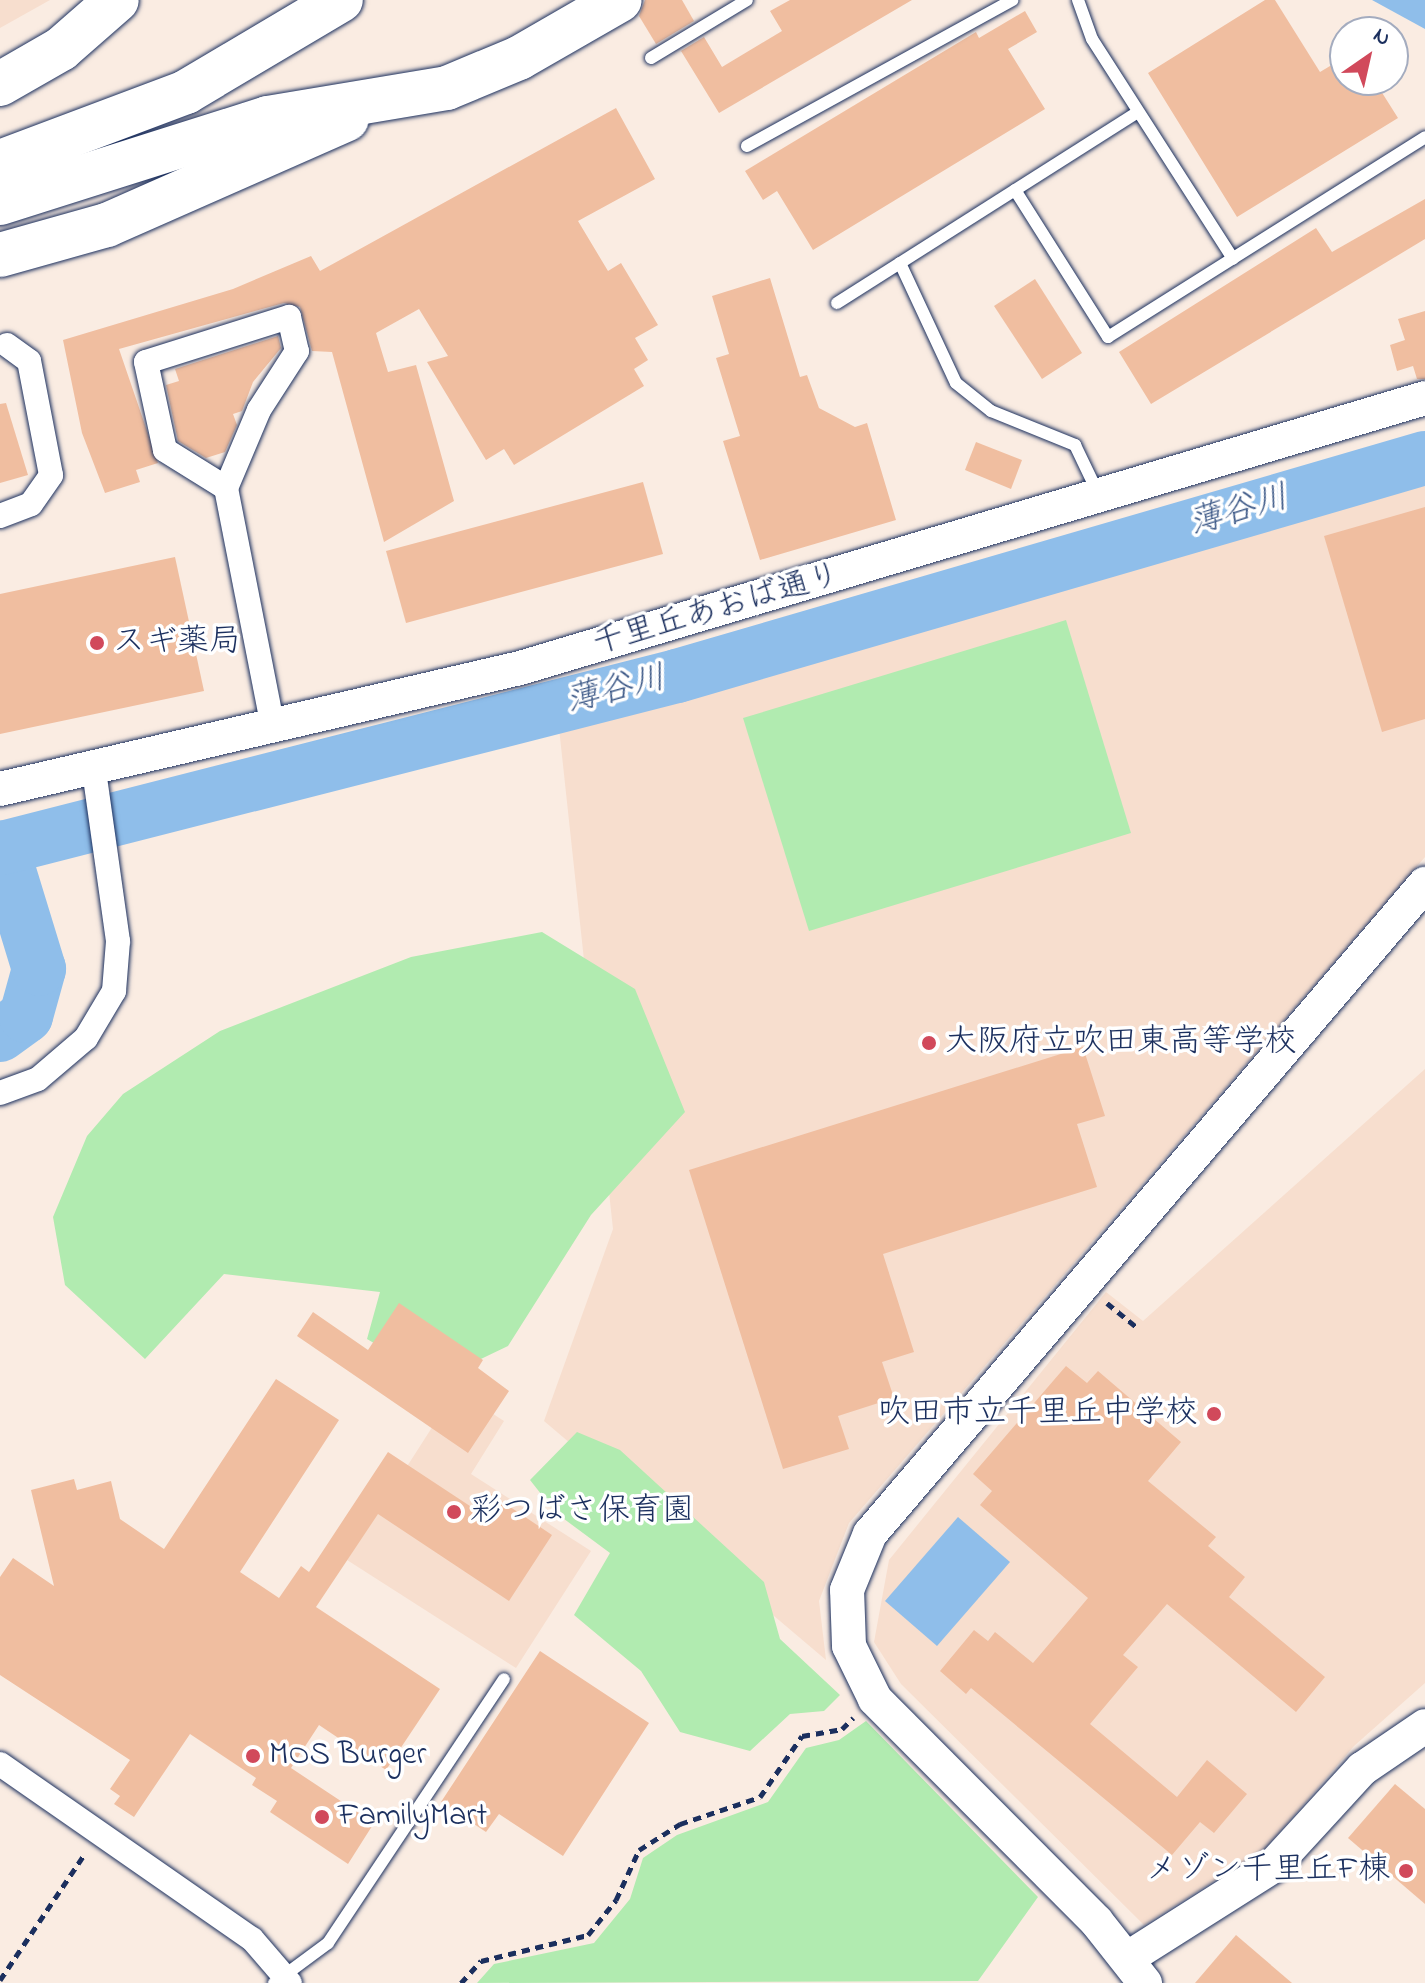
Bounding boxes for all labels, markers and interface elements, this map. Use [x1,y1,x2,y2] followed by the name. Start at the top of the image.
[1329,16,1409,96] north arrow
[1366,20,1396,55] text: N
[1184,478,1294,546] water label: 薄谷川
[589,557,845,665] street label: 千里丘あおば通り
[113,624,241,662] place label: スギ薬局
[88,634,106,652] marker: スギ薬局
[562,659,670,723] water label: 薄谷川
[945,1024,1297,1062] place label: 大阪府立吹田東高等学校
[920,1034,938,1052] marker: 大阪府立吹田東高等学校
[878,1395,1198,1433] place label: 吹田市立千里丘中学校
[1205,1405,1223,1423] marker: 吹田市立千里丘中学校
[470,1493,694,1531] place label: 彩つばさ保育園
[445,1503,463,1521] marker: 彩つばさ保育園
[269,1737,426,1775] place label: MOS Burger
[244,1747,262,1765] marker: MOS Burger
[338,1798,487,1836] place label: FamilyMart
[313,1808,331,1826] marker: FamilyMart
[1145,1852,1390,1890] place label: メゾン千里丘F棟
[1397,1862,1415,1880] marker: メゾン千里丘F棟

